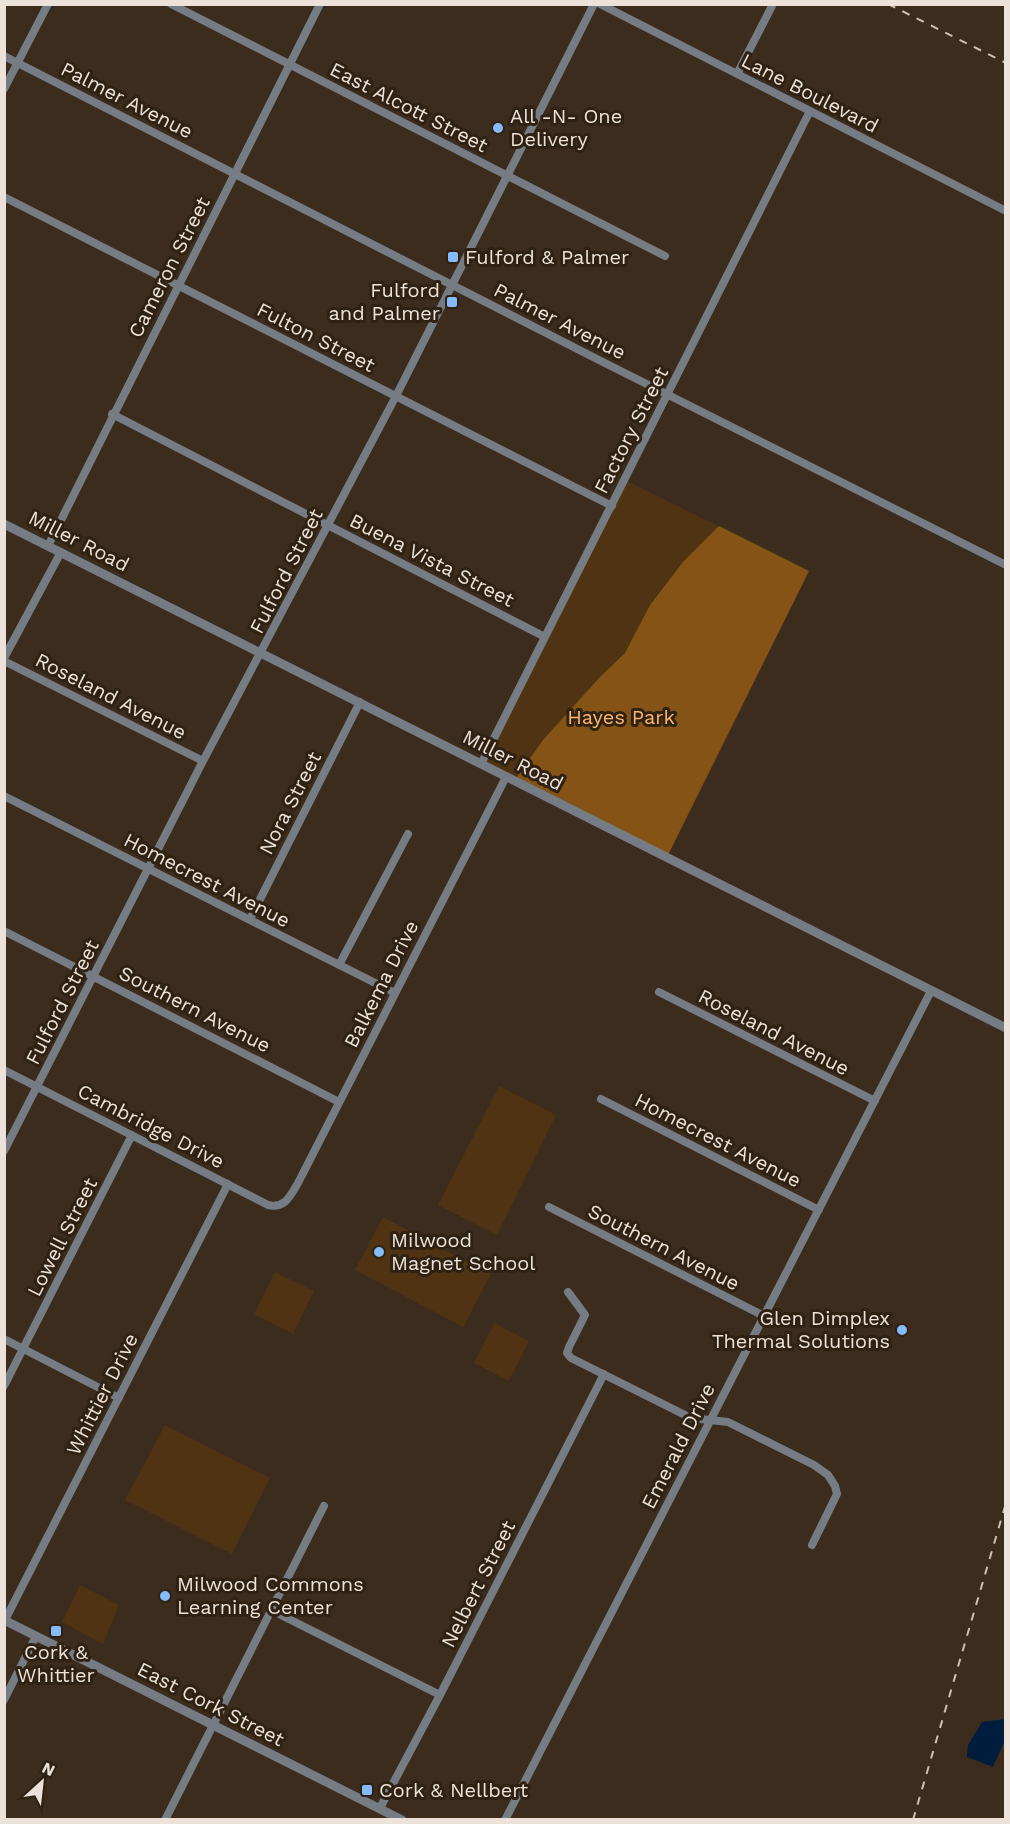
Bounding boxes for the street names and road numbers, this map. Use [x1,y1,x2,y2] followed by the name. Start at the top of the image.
[737,48,883,138] street label: Lane Boulevard
[57,56,197,144] street label: Palmer Avenue
[326,57,492,157] street label: East Alcott Street
[123,192,215,341] street label: Cameron Street
[490,277,630,365] street label: Palmer Avenue
[253,297,380,377] street label: Fulton Street
[589,362,674,497] street label: Factory Street
[244,504,328,637] street label: Fulford Street
[25,505,133,577] street label: Miller Road
[346,508,519,612] street label: Buena Vista Street
[32,648,190,744] street label: Roseland Avenue
[459,724,567,796] street label: Miller Road
[254,747,326,858] street label: Nora Street
[120,828,294,932] street label: Homecrest Avenue
[339,916,423,1052] street label: Balkema Drive
[20,935,104,1068] street label: Fulford Street
[115,960,275,1058] street label: Southern Avenue
[695,984,853,1080] street label: Roseland Avenue
[74,1079,228,1173] street label: Cambridge Drive
[631,1088,805,1192] street label: Homecrest Avenue
[22,1173,102,1300] street label: Lowell Street
[584,1198,744,1296] street label: Southern Avenue
[61,1329,143,1459] street label: Whittier Drive
[636,1379,720,1513] street label: Emerald Drive
[436,1516,521,1651] street label: Nelbert Street
[134,1657,289,1752] street label: East Cork Street

